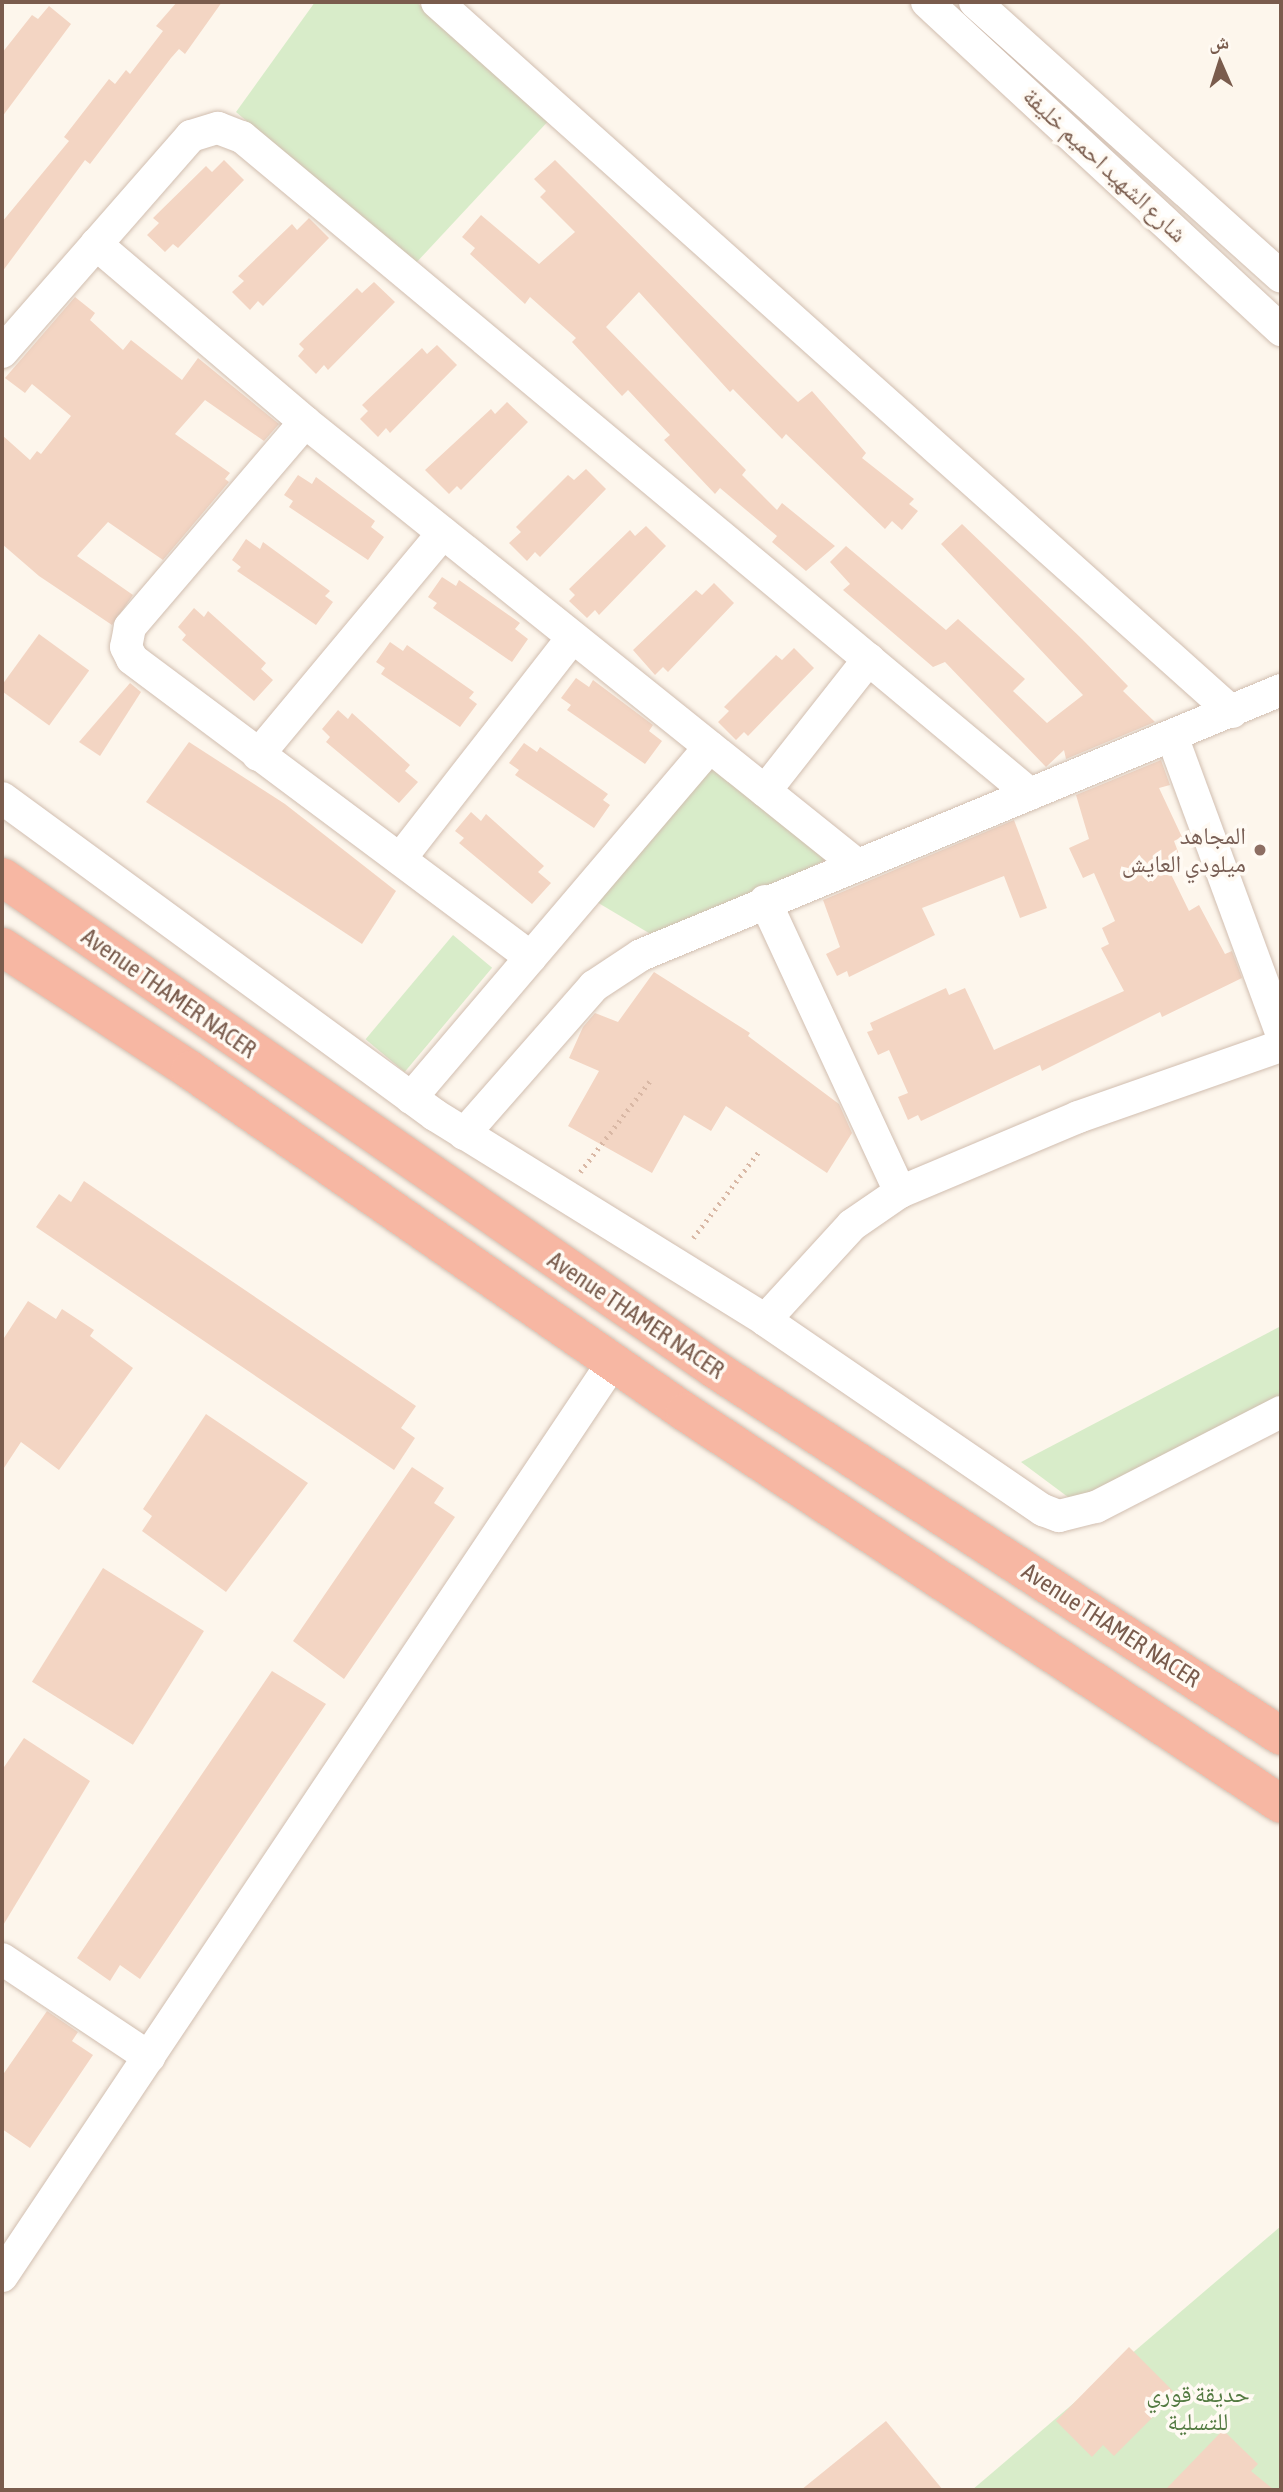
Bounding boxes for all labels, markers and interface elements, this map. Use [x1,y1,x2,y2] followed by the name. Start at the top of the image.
[1185,28,1255,98] north arrow
[1208,31,1230,54] text: ش
[1017,82,1193,248] street label: شارع الشهيد احميم خليفة
[1122,822,1246,878] place label: المجاهد ميلودي العايش
[1252,842,1268,858] marker: المجاهد ميلودي العايش
[76,922,262,1064] street label: Avenue THAMER NACER
[542,1245,730,1385] street label: Avenue THAMER NACER
[1017,1557,1205,1693] street label: Avenue THAMER NACER
[1146,2380,1250,2436] park label: حديقة قوري للتسلية

